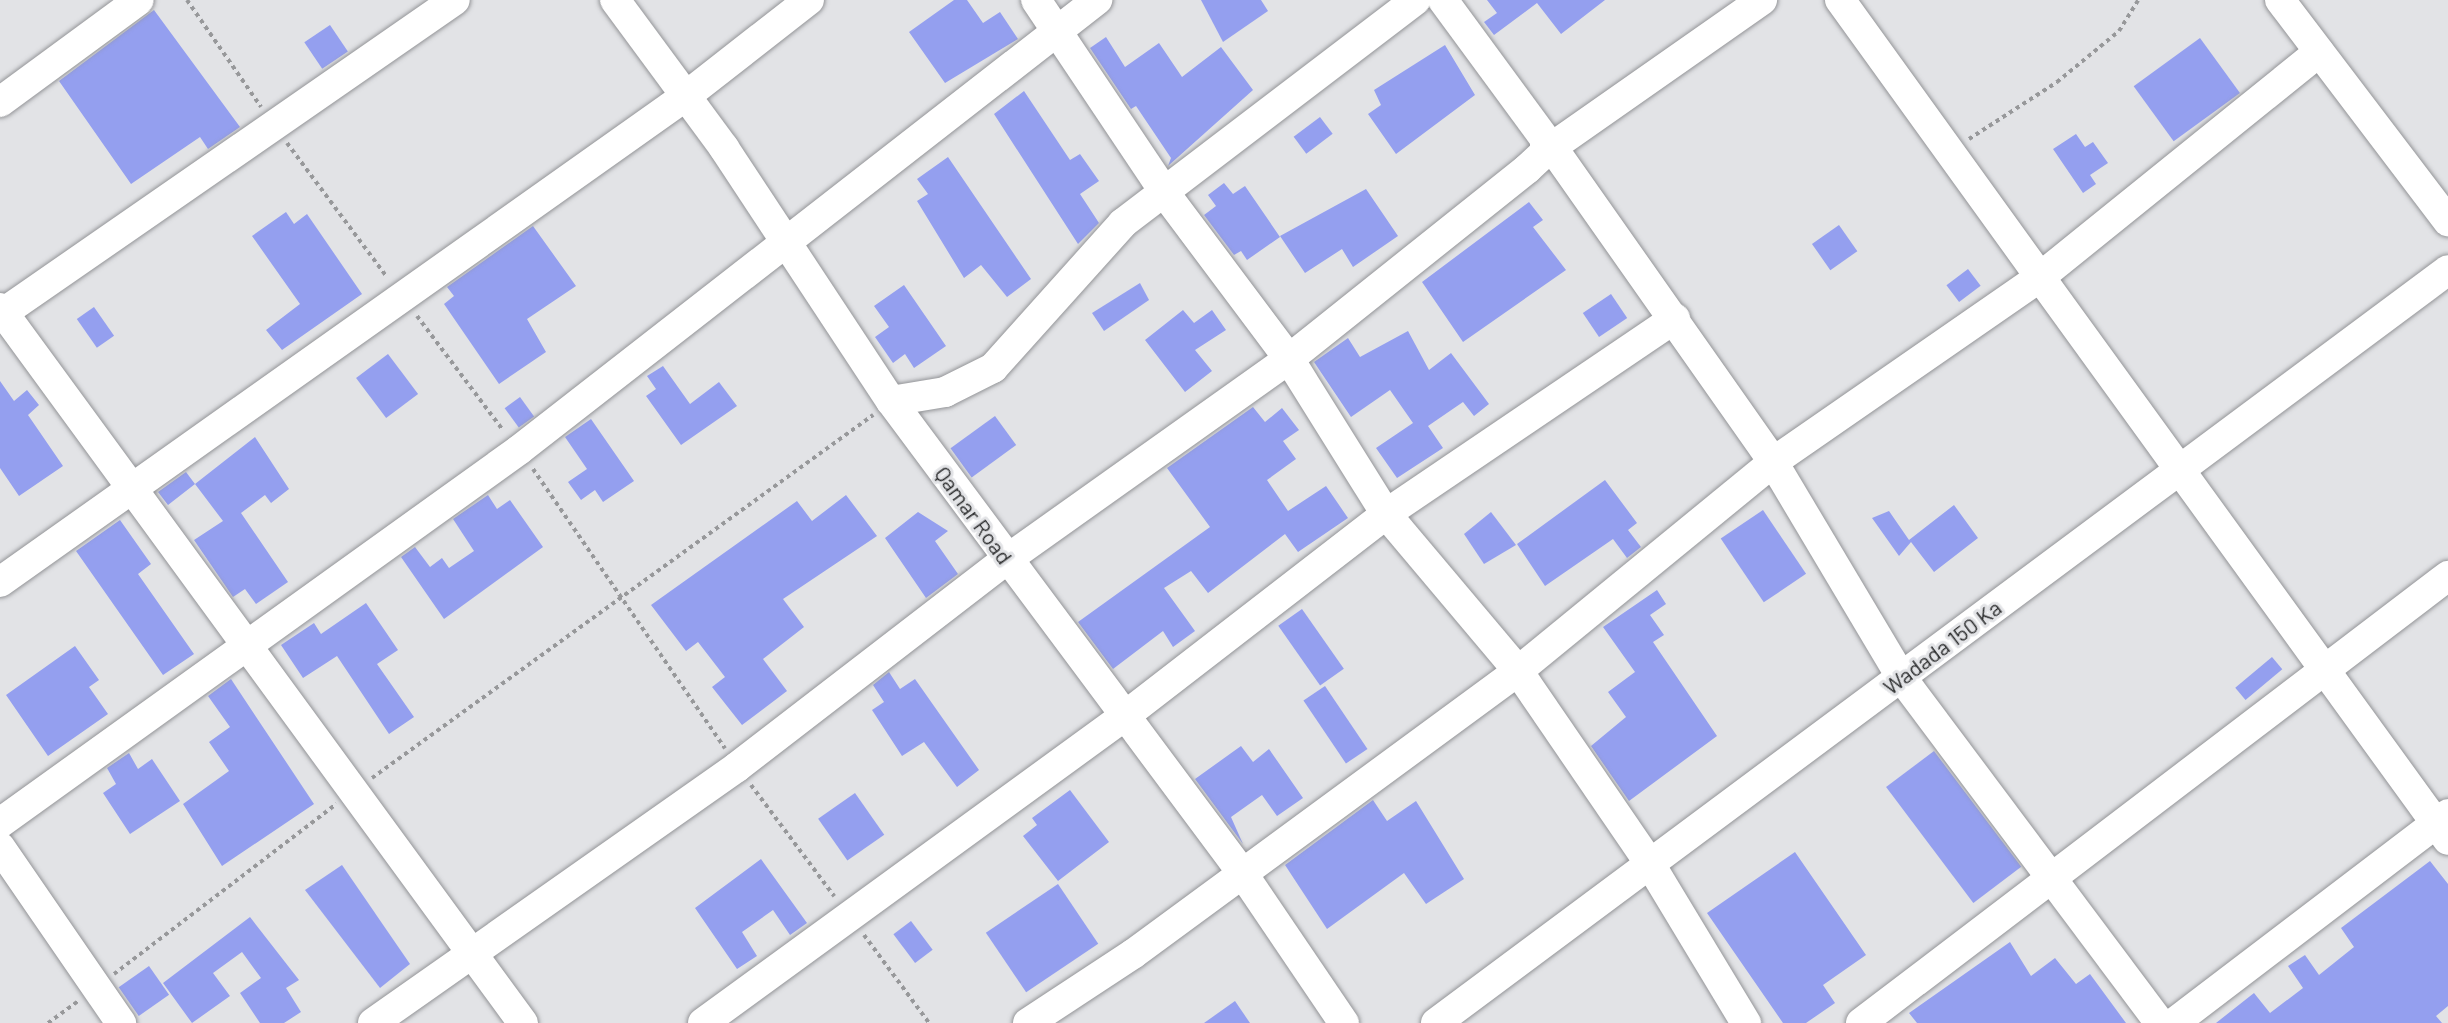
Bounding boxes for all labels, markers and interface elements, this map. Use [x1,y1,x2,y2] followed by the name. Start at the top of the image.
[930,461,1018,569] street label: Qamar Road
[1878,594,2006,700] street label: Wadada 150 Ka

